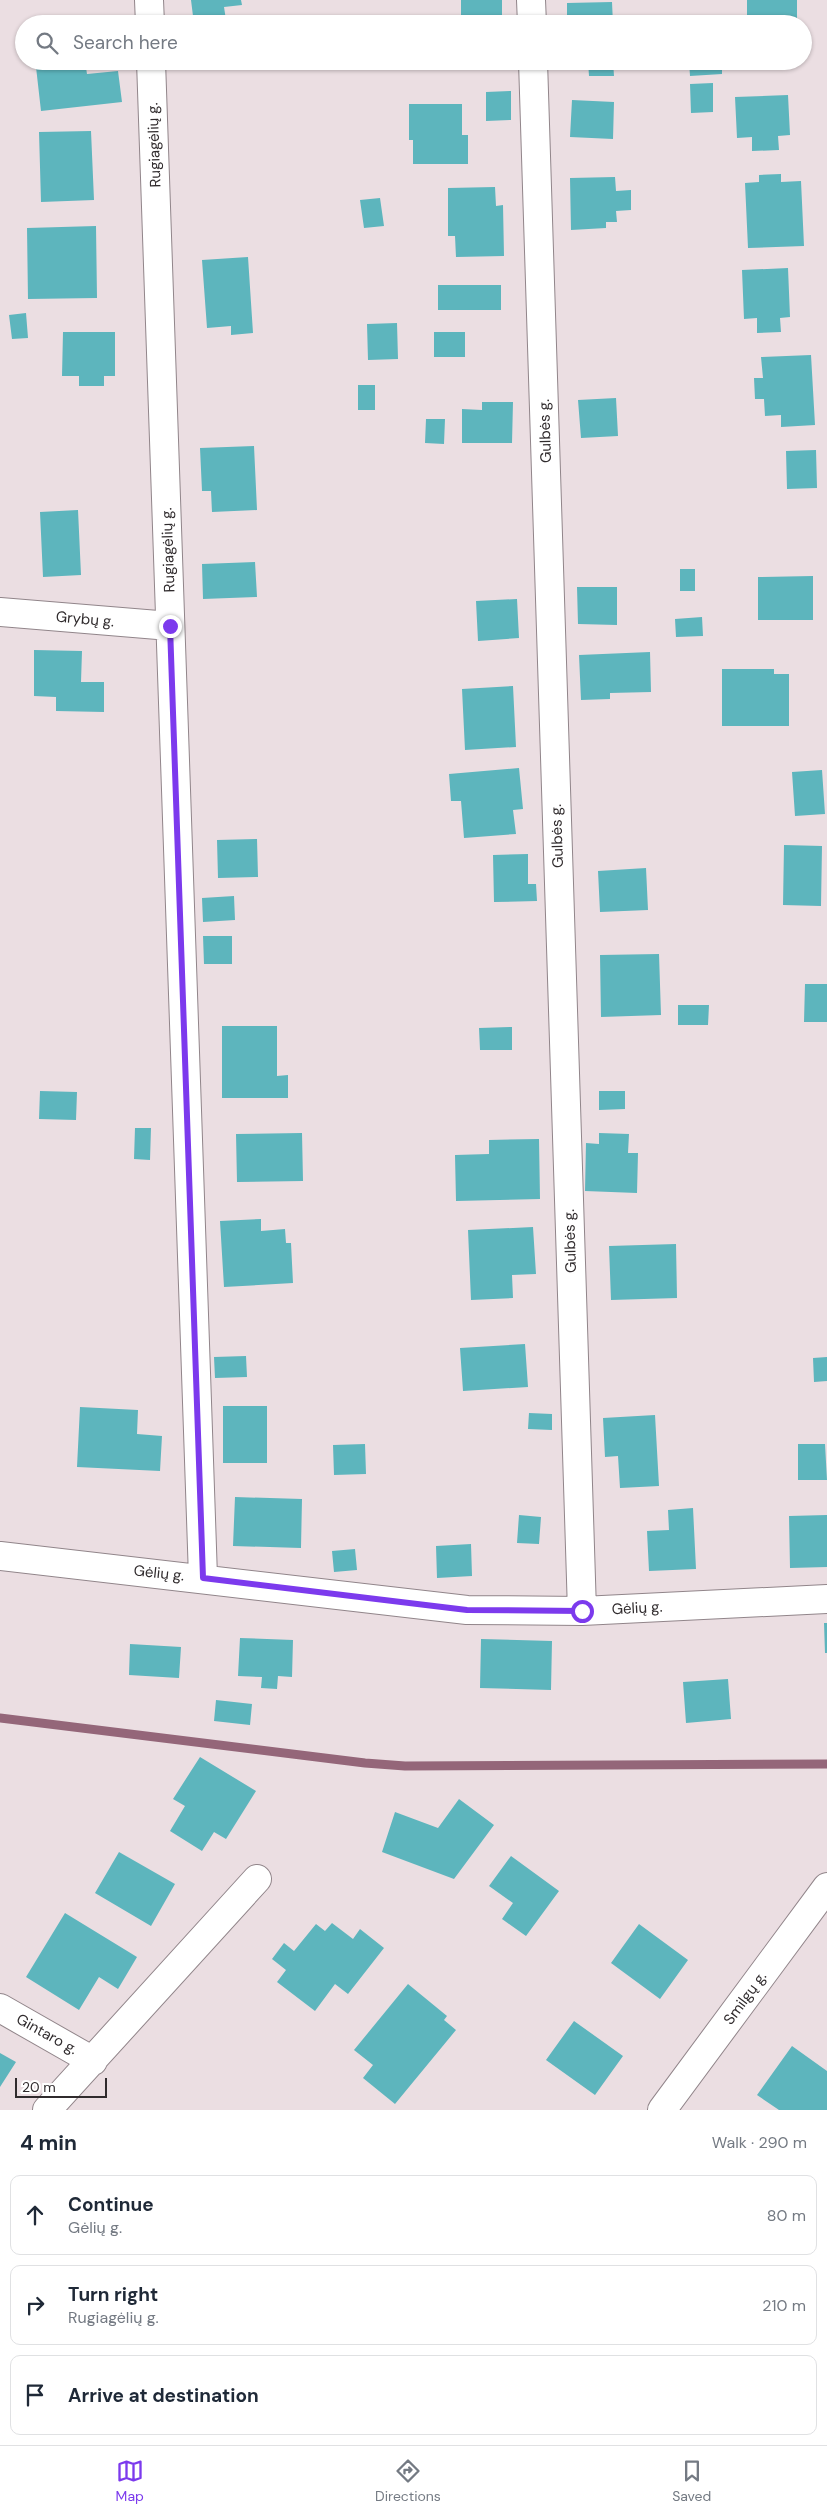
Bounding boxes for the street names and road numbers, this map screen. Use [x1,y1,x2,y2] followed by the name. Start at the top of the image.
[143,102,165,188] street label: Rugiagėlių g.
[534,399,556,463] street label: Gulbės g.
[157,507,179,593] street label: Rugiagėlių g.
[55,606,115,632] street label: Grybų g.
[546,804,568,868] street label: Gulbės g.
[559,1209,581,1273] street label: Gulbės g.
[133,1560,185,1586] street label: Gėlių g.
[611,1597,663,1619] street label: Gėlių g.
[719,1967,771,2029] street label: Smilgų g.
[13,2009,81,2059] street label: Gintaro g.

